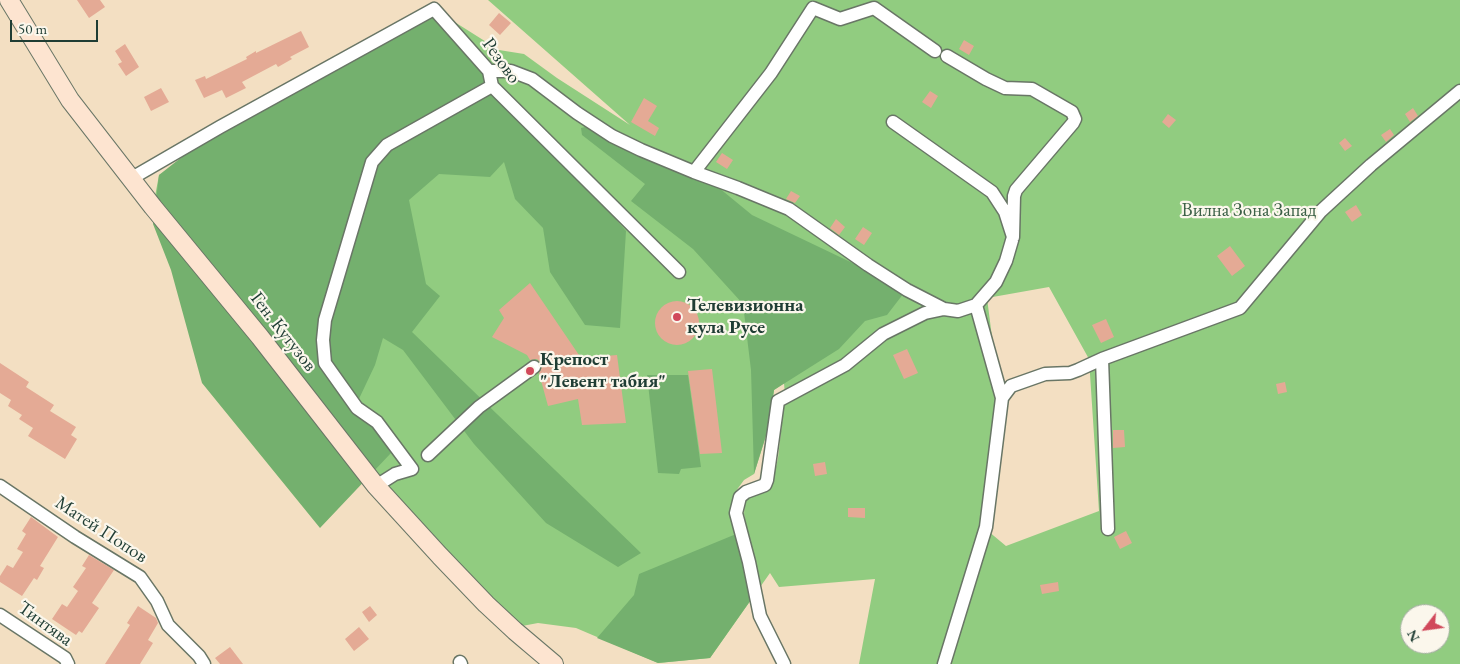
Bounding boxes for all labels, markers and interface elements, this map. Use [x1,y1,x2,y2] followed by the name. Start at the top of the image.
[12,10,100,42] scale bar
[18,19,47,38] text: 50 m
[477,34,525,88] street label: Резово
[1181,200,1317,222] park label: Вилна Зона Запад
[245,288,321,376] street label: Ген. Кутузов
[687,295,804,339] place label: Телевизионна кула Русе
[671,311,683,323] marker: Телевизионна кула Русе
[540,349,666,393] place label: Крепост "Левент табия"
[524,365,536,377] marker: Крепост "Левент табия"
[51,492,151,568] street label: Матей Попов
[13,596,77,652] street label: Тинтява
[1400,604,1450,654] north arrow
[1402,627,1424,645] text: N

